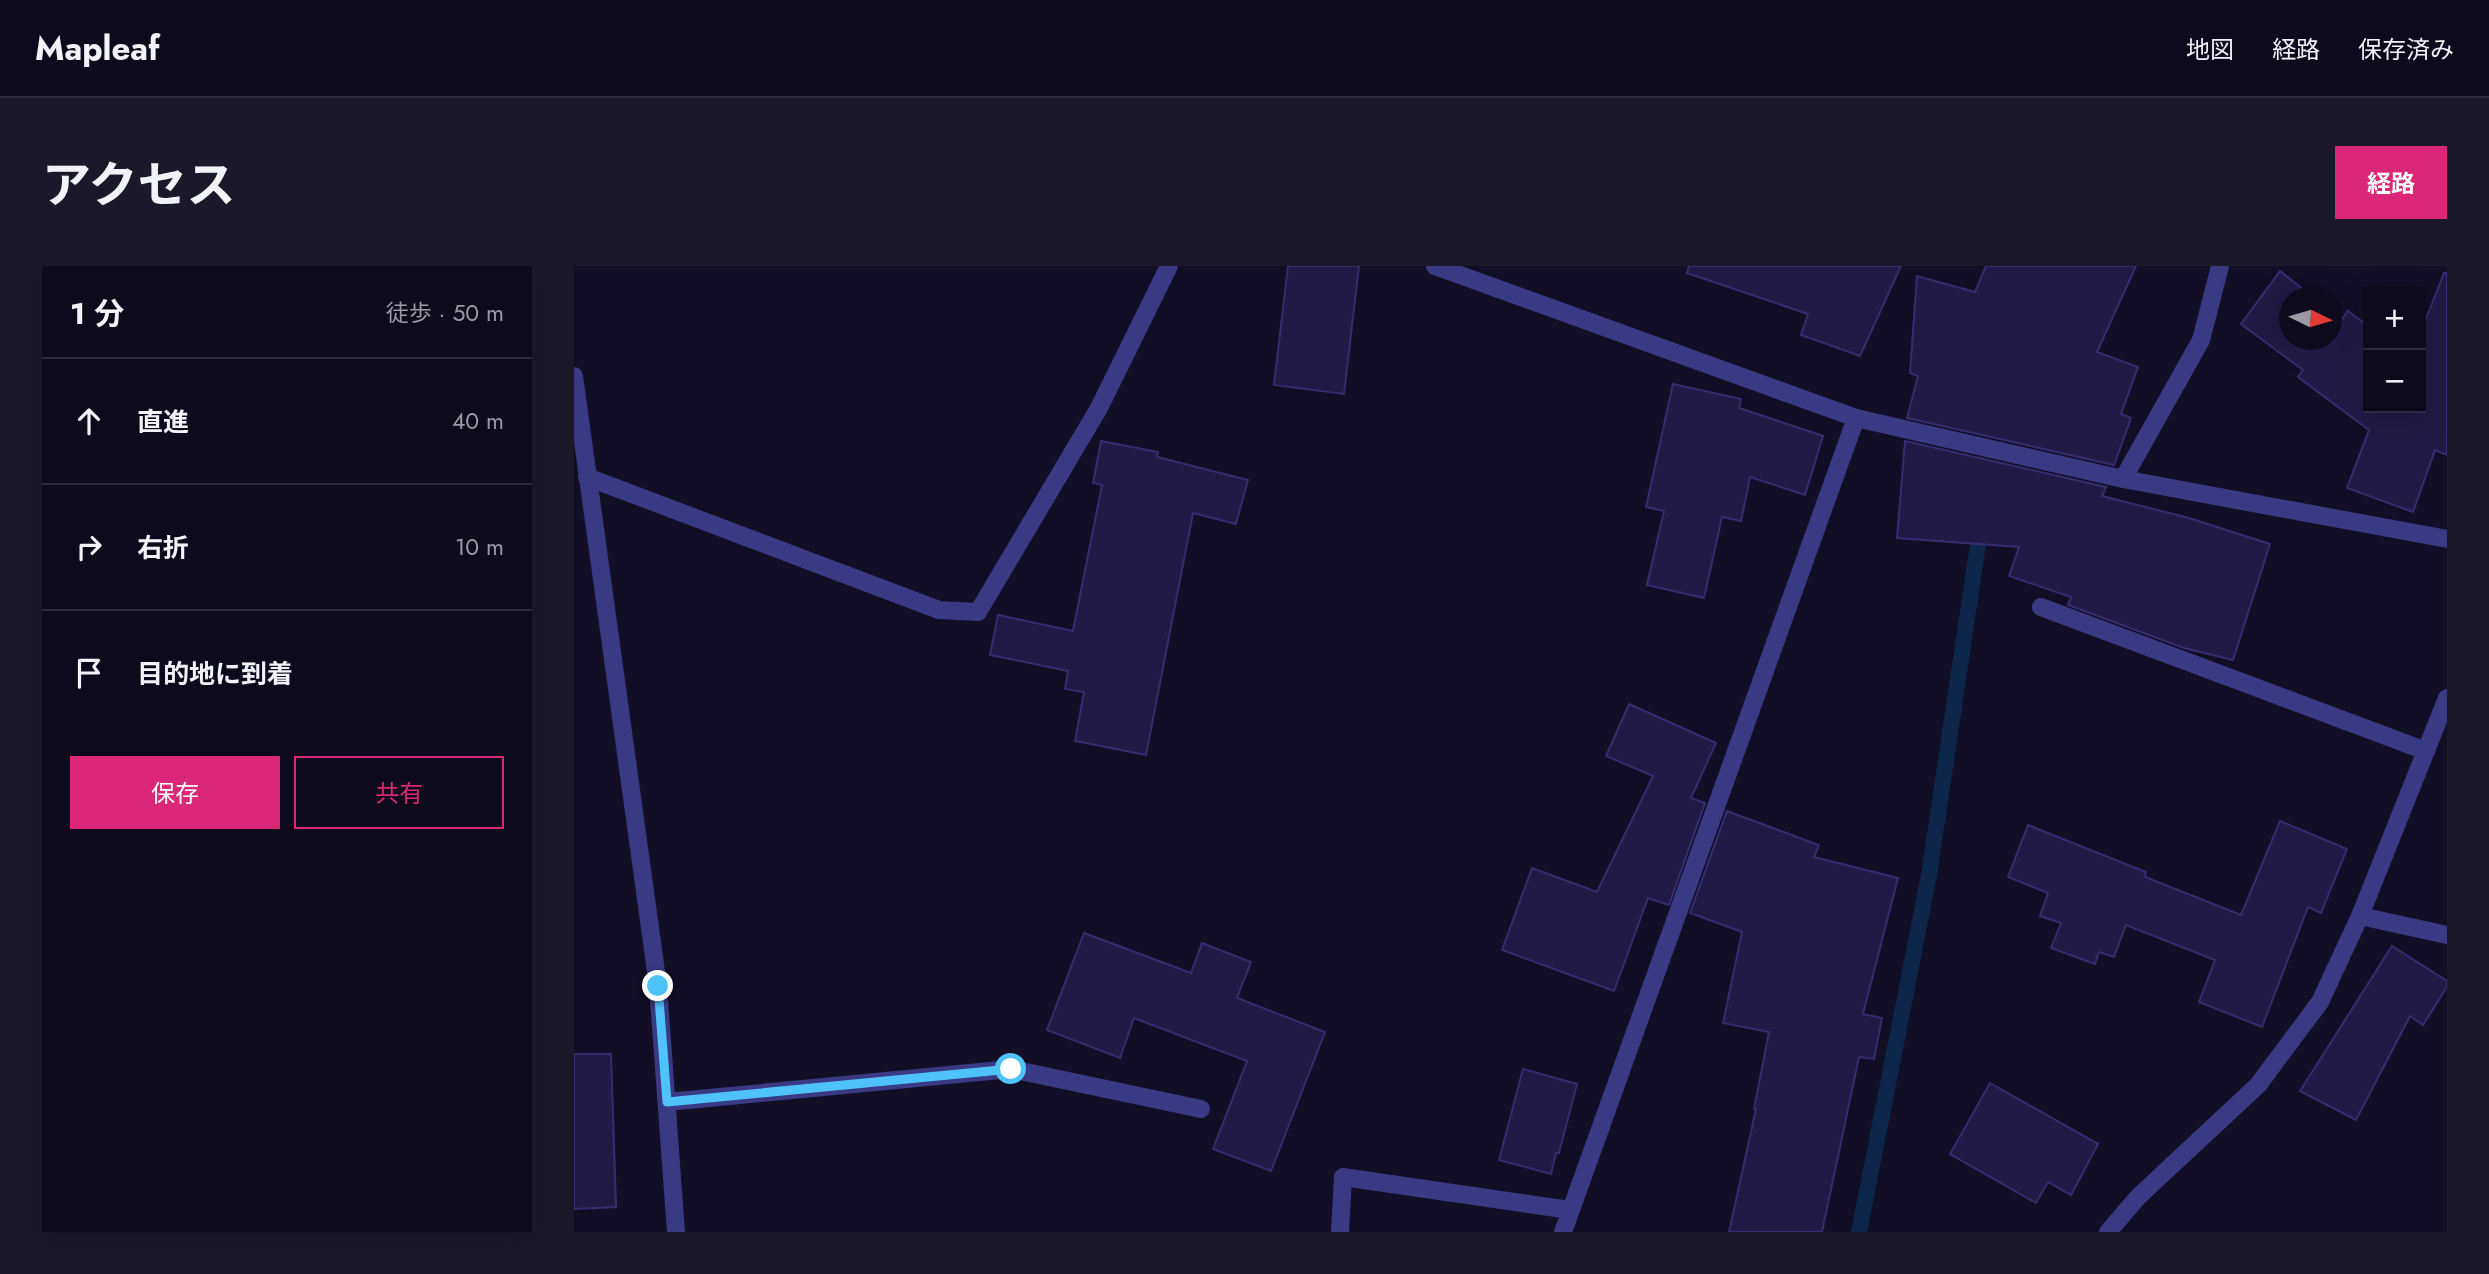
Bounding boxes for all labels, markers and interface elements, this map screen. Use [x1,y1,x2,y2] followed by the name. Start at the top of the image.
[35,25,160,72] text: Mapleaf
[2186,32,2234,67] text: 地図
[2272,32,2320,67] text: 経路
[2358,32,2454,67] text: 保存済み
[2335,146,2447,219] button: 経路
[42,150,236,220] text: アクセス
[2279,287,2342,350] north arrow
[2363,287,2426,413] map controls
[2363,287,2426,350] button: +
[70,292,124,335] text: 1 分
[386,296,504,330] text: 徒歩 · 50 m
[2363,350,2426,413] button: −
[70,402,108,440] icon: ahead
[137,403,189,441] text: 直進
[452,404,504,438] text: 40 m
[70,528,108,566] icon: right
[137,529,189,567] text: 右折
[455,530,504,564] text: 10 m
[70,654,108,692] icon: arrive
[137,655,293,693] text: 目的地に到着
[70,756,280,829] button: 保存
[294,756,504,829] button: 共有
[642,970,673,1001] route end
[995,1053,1026,1084] route start

